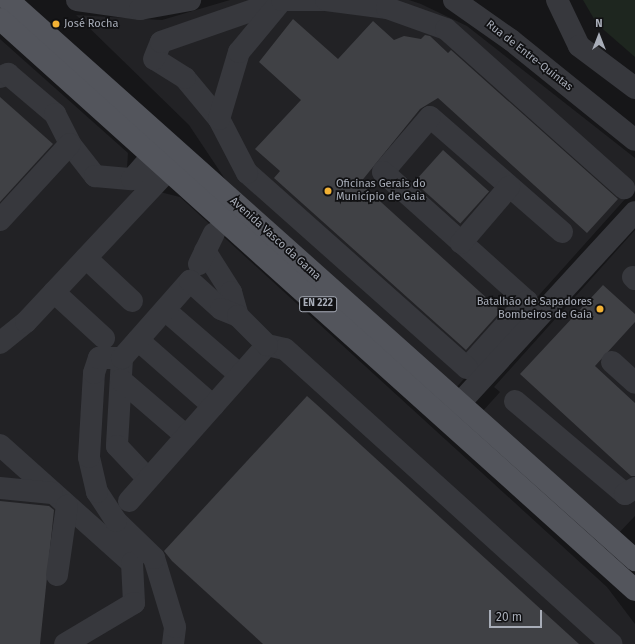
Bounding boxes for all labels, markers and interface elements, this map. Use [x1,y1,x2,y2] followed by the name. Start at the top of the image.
[579,16,619,56] north arrow
[64,17,118,31] place label: José Rocha
[595,17,603,30] text: N
[483,18,575,94] street label: Rua de Entre-Quintas
[51,19,61,29] marker: José Rocha
[336,178,426,204] place label: Oficinas Gerais do Município de Gaia
[323,186,333,196] marker: Oficinas Gerais do Município de Gaia
[227,195,323,283] street label: Avenida Vasco da Gama
[299,296,337,312] road number: EN 222
[477,296,592,322] place label: Batalhão de Sapadores Bombeiros de Gaia
[595,304,605,314] marker: Batalhão de Sapadores Bombeiros de Gaia
[491,602,544,628] scale bar
[496,610,522,624] text: 20 m

